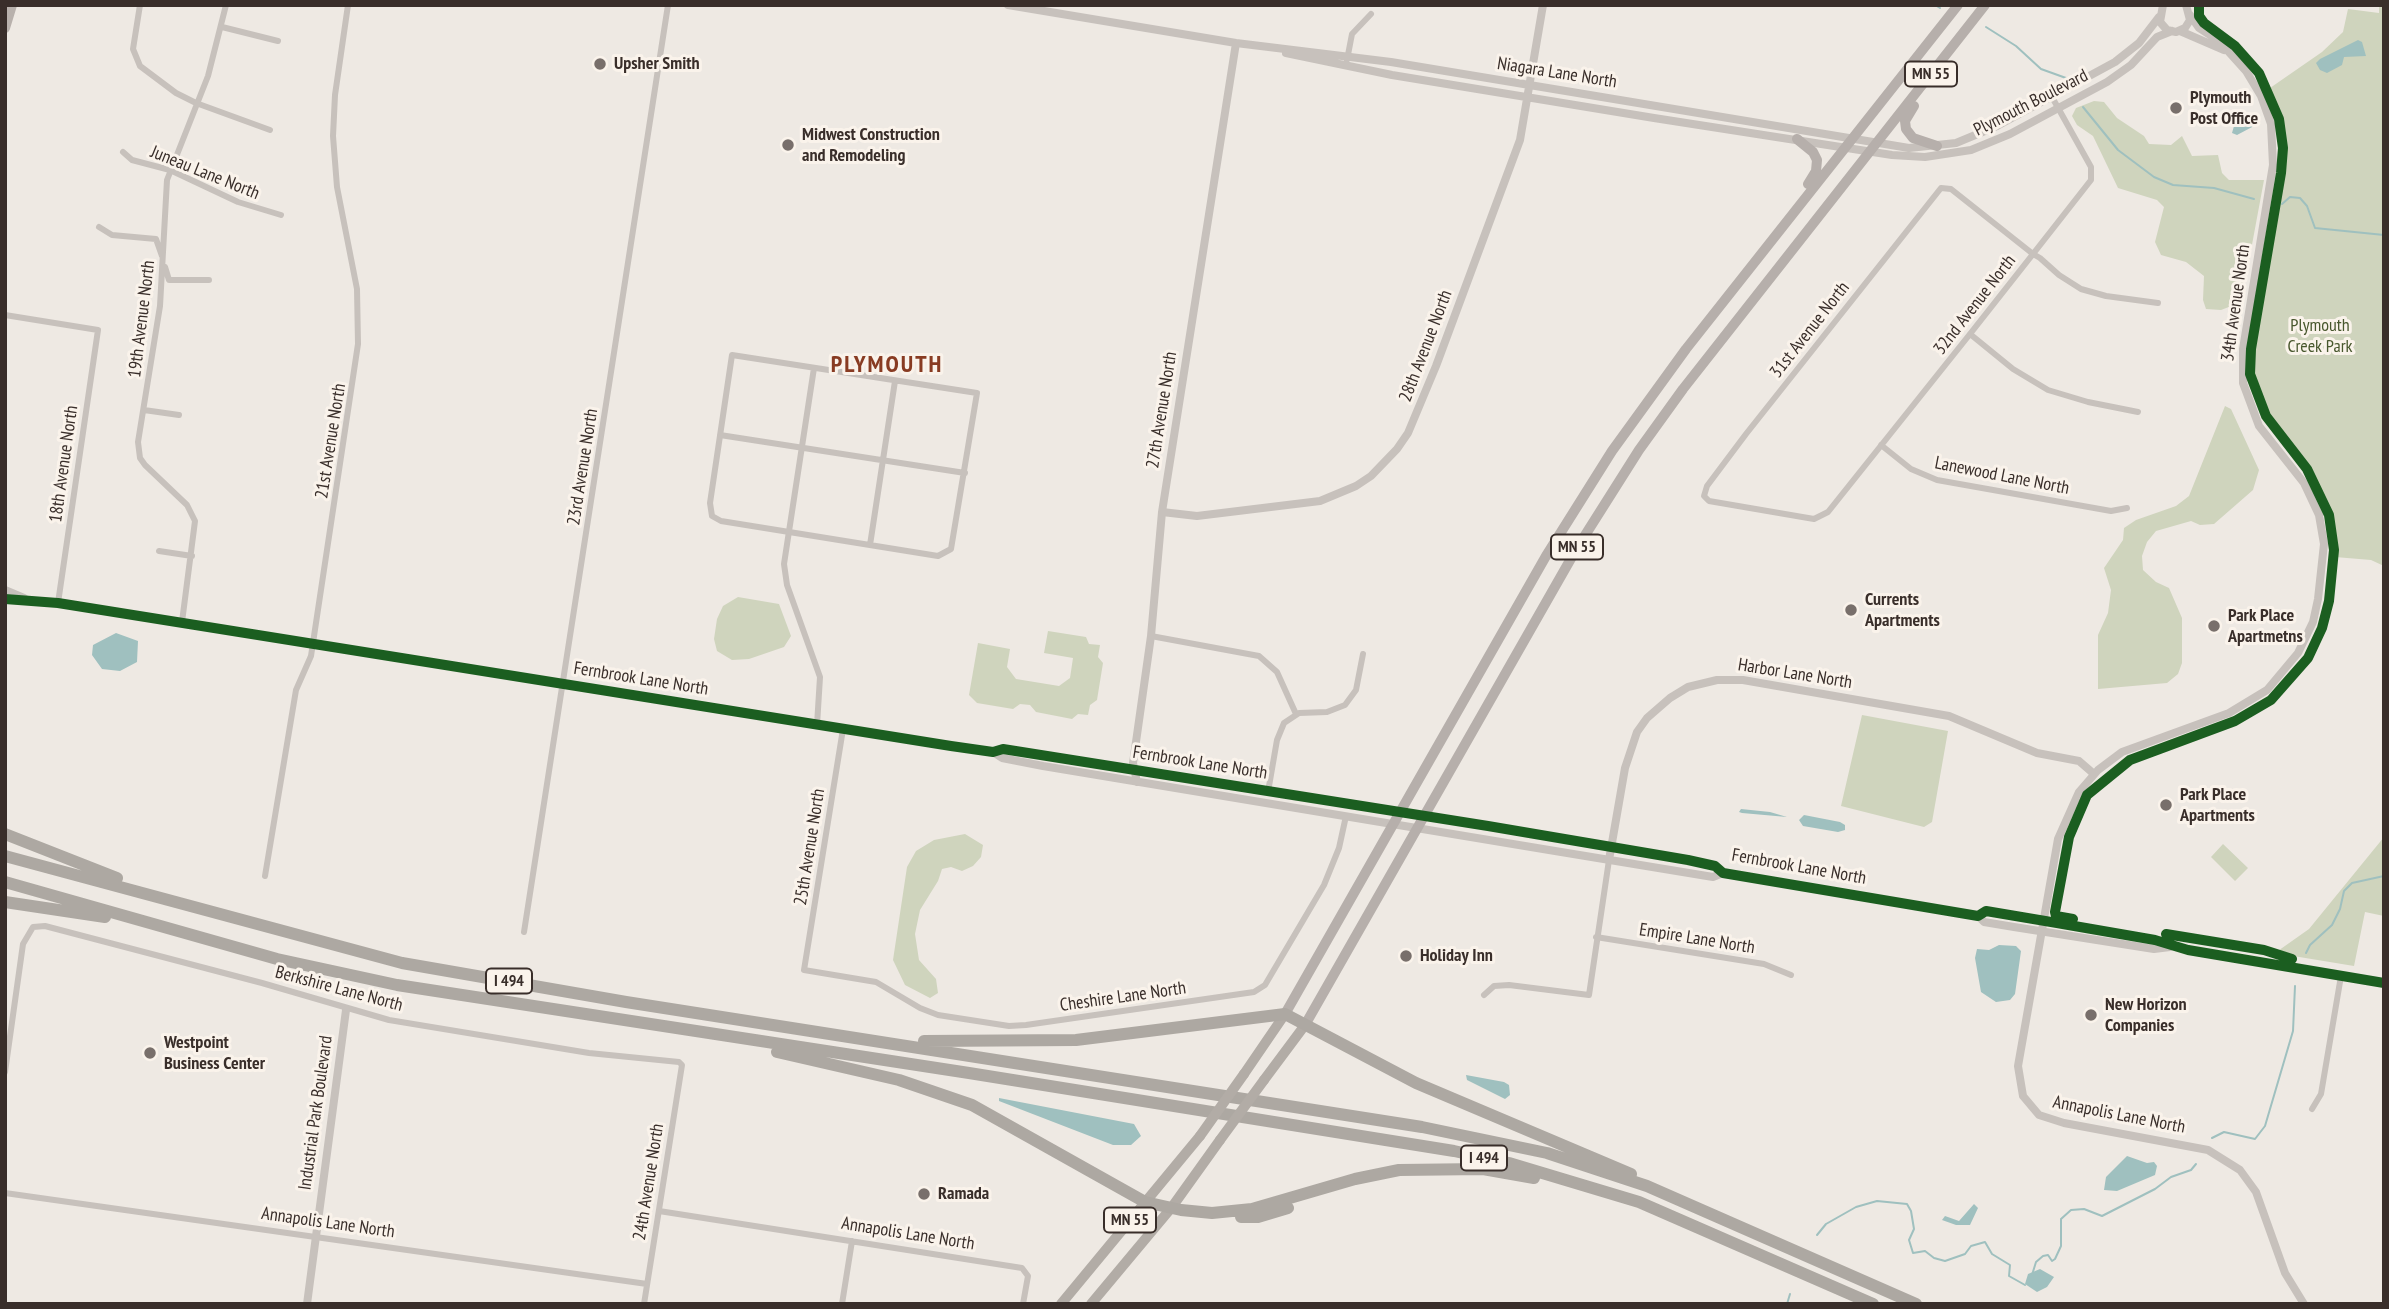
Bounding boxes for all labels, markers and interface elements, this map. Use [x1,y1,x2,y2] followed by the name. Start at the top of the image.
[614,53,700,75] place label: Upsher Smith
[1496,53,1618,93] street label: Niagara Lane North
[592,56,608,72] marker: Upsher Smith
[1905,61,1957,86] road number: MN 55
[1970,65,2092,141] street label: Plymouth Boulevard
[2190,87,2258,130] place label: Plymouth Post Office
[2168,100,2184,116] marker: Plymouth Post Office
[802,124,940,166] place label: Midwest Construction and Remodeling
[780,137,796,153] marker: Midwest Construction and Remodeling
[147,141,263,205] street label: Juneau Lane North
[2217,243,2255,363] street label: 34th Avenue North
[1929,251,2021,359] street label: 32nd Avenue North
[124,259,160,379] street label: 19th Avenue North
[1766,278,1854,382] street label: 31st Avenue North
[1395,287,1457,405] street label: 28th Avenue North
[2287,315,2353,358] park label: Plymouth Creek Park
[1142,350,1182,470] street label: 27th Avenue North
[832,351,942,379] district label: PLYMOUTH
[311,382,351,500] street label: 21st Avenue North
[45,404,83,524] street label: 18th Avenue North
[563,407,603,527] street label: 23rd Avenue North
[1933,452,2071,500] street label: Lanewood Lane North
[1551,534,1603,560] road number: MN 55
[1865,589,1940,632] place label: Currents Apartments
[1843,602,1859,618] marker: Currents Apartments
[2228,605,2303,648] place label: Park Place Apartmetns
[2206,618,2222,634] marker: Park Place Apartmetns
[1736,654,1854,694] street label: Harbor Lane North
[572,658,710,700] street label: Fernbrook Lane North
[1131,742,1269,784] street label: Fernbrook Lane North
[2180,784,2255,826] place label: Park Place Apartments
[790,787,830,907] street label: 25th Avenue North
[2158,797,2174,813] marker: Park Place Apartments
[1730,845,1868,889] street label: Fernbrook Lane North
[1638,919,1756,959] street label: Empire Lane North
[1420,945,1493,967] place label: Holiday Inn
[1398,948,1414,964] marker: Holiday Inn
[273,962,405,1016] street label: Berkshire Lane North
[486,968,532,993] road number: I 494
[1059,977,1187,1017] street label: Cheshire Lane North
[2105,994,2187,1036] place label: New Horizon Companies
[2083,1007,2099,1023] marker: New Horizon Companies
[164,1032,265,1074] place label: Westpoint Business Center
[294,1034,338,1192] street label: Industrial Park Boulevard
[142,1045,158,1061] marker: Westpoint Business Center
[2051,1092,2187,1138] street label: Annapolis Lane North
[629,1122,669,1242] street label: 24th Avenue North
[1461,1146,1507,1170] road number: I 494
[938,1183,989,1205] place label: Ramada
[916,1186,932,1202] marker: Ramada
[260,1203,396,1243] street label: Annapolis Lane North
[1104,1208,1156,1232] road number: MN 55
[840,1213,976,1255] street label: Annapolis Lane North

